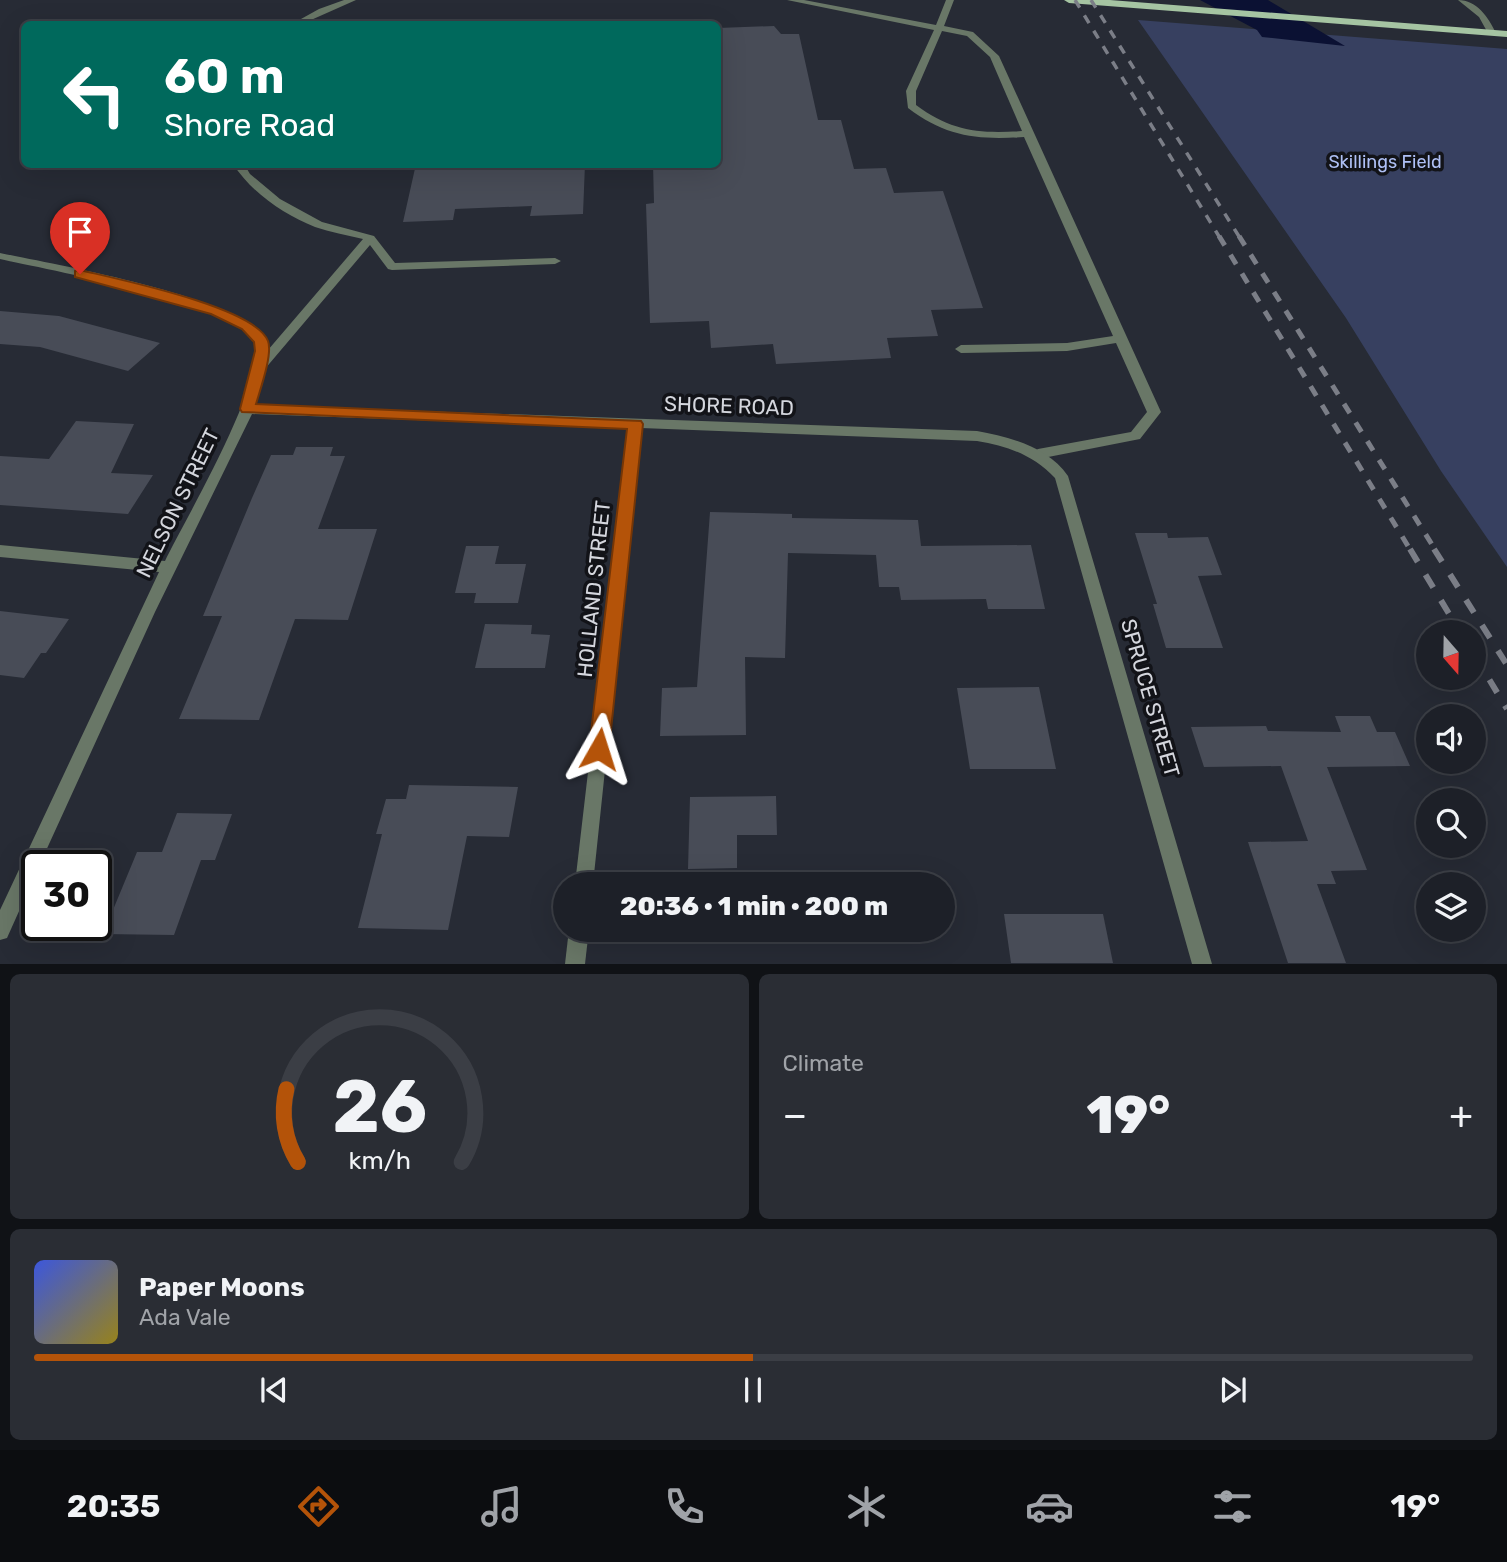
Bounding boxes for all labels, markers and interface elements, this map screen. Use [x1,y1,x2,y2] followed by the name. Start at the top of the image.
[164,47,285,105] text: 60 m
[49,49,140,140] icon: left
[164,106,335,144] text: Shore Road
[1328,151,1442,173] park label: Skillings Field
[50,202,110,274] pin
[61,213,99,251] icon: arrive
[664,391,794,420] street label: SHORE ROAD
[131,424,224,581] street label: NELSON STREET
[572,499,615,679] street label: HOLLAND STREET
[1116,616,1185,780] street label: SPRUCE STREET
[1416,620,1486,690] north arrow
[1416,620,1486,942] map controls
[1416,704,1486,774] button: sound
[562,712,636,786] position arrow
[1416,788,1486,858] button: search
[21,850,112,941] speed limit sign: 30
[1416,872,1486,942] button: layers
[620,891,888,922] text: 20:36 · 1 min · 200 m
[783,1049,864,1077] text: Climate
[332,1065,427,1151] text: 26
[1086,1084,1170,1146] text: 19°
[783,1092,807,1138] text: −
[1449,1092,1473,1138] text: +
[348,1146,410,1175] text: km/h
[139,1272,305,1303] text: Paper Moons
[139,1303,231,1331] text: Ada Vale
[255,1371,293,1409] icon: previous
[734,1371,772,1409] icon: pause
[1214,1371,1252,1409] icon: next
[294,1482,343,1531] icon: directions
[477,1482,526,1531] icon: music
[660,1482,709,1531] icon: phone
[842,1482,891,1531] icon: climate
[1025,1482,1074,1531] icon: car
[1208,1482,1257,1531] icon: filters
[67,1487,161,1525] text: 20:35
[1391,1487,1440,1525] text: 19°

